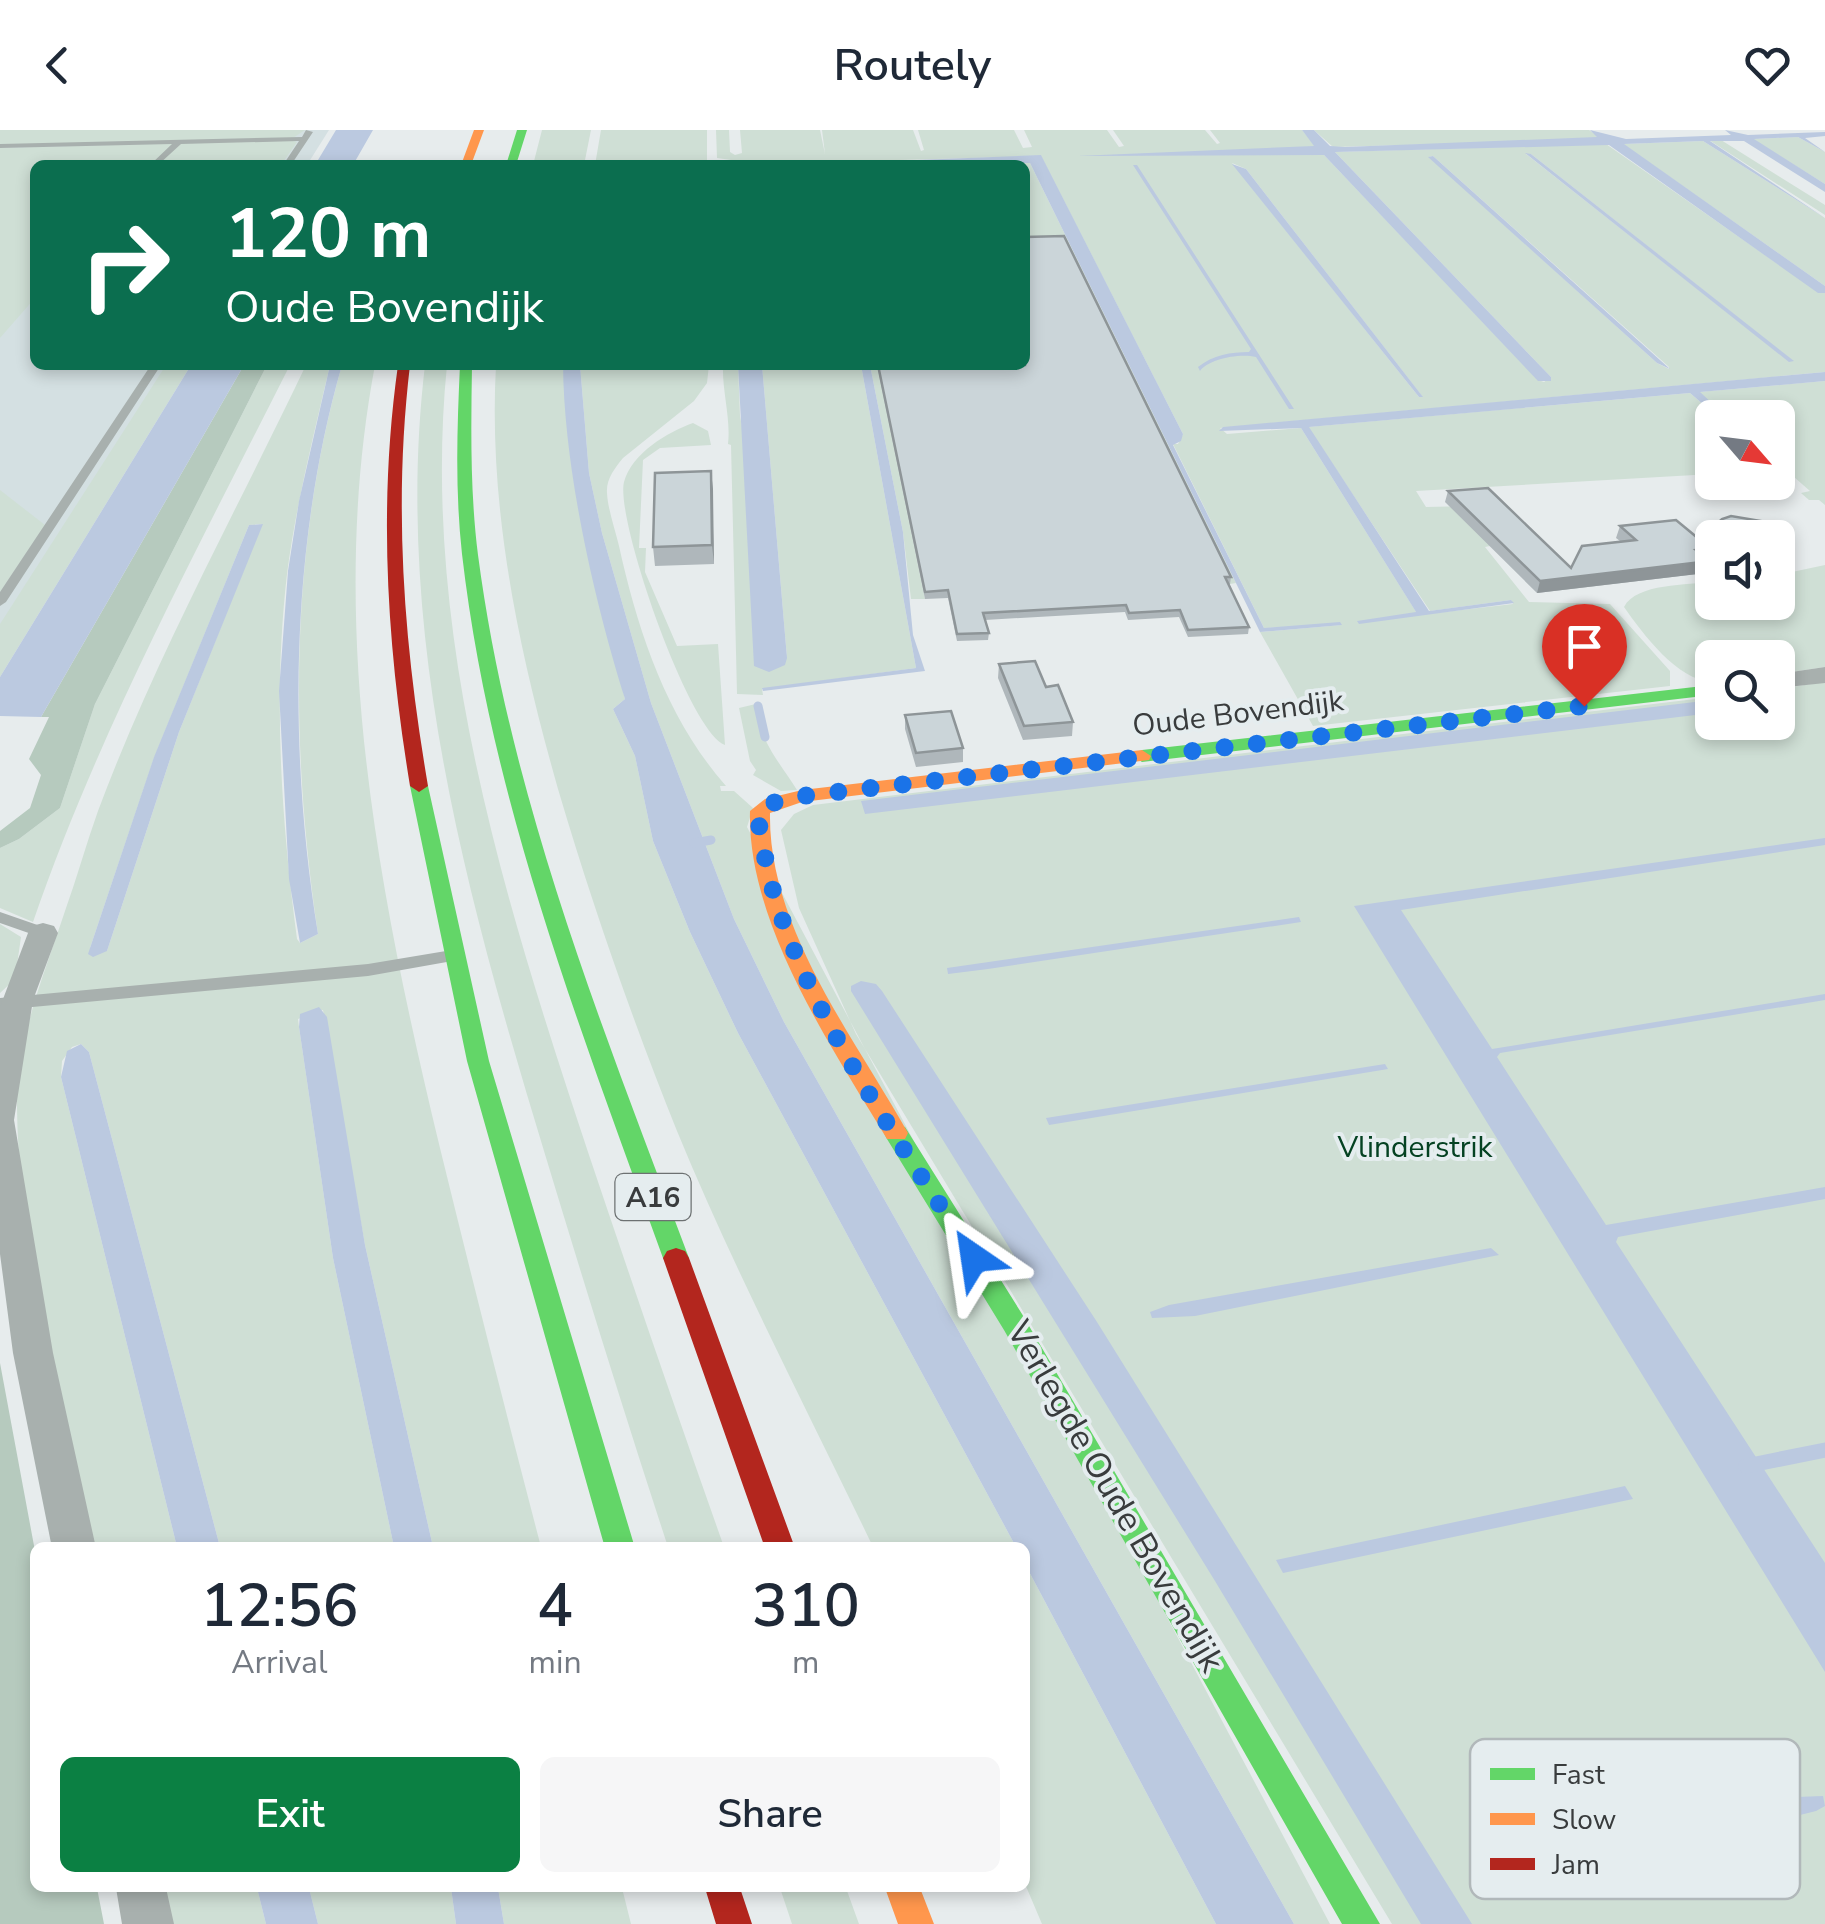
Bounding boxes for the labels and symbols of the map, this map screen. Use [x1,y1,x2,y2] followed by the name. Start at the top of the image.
[1695,400,1795,500] north arrow
[1542,604,1627,707] pin
[1130,680,1347,747] street label: Oude Bovendijk
[1336,1127,1494,1168] park label: Vlinderstrik
[616,1174,690,1220] road number: A16
[922,1206,1026,1310] position arrow
[995,1311,1236,1681] street label: Verlegde Oude Bovendijk
[1470,1739,1800,1899] legend
[1552,1756,1605,1794] text: Fast
[1552,1801,1616,1839] text: Slow
[1551,1846,1600,1884] text: Jam

